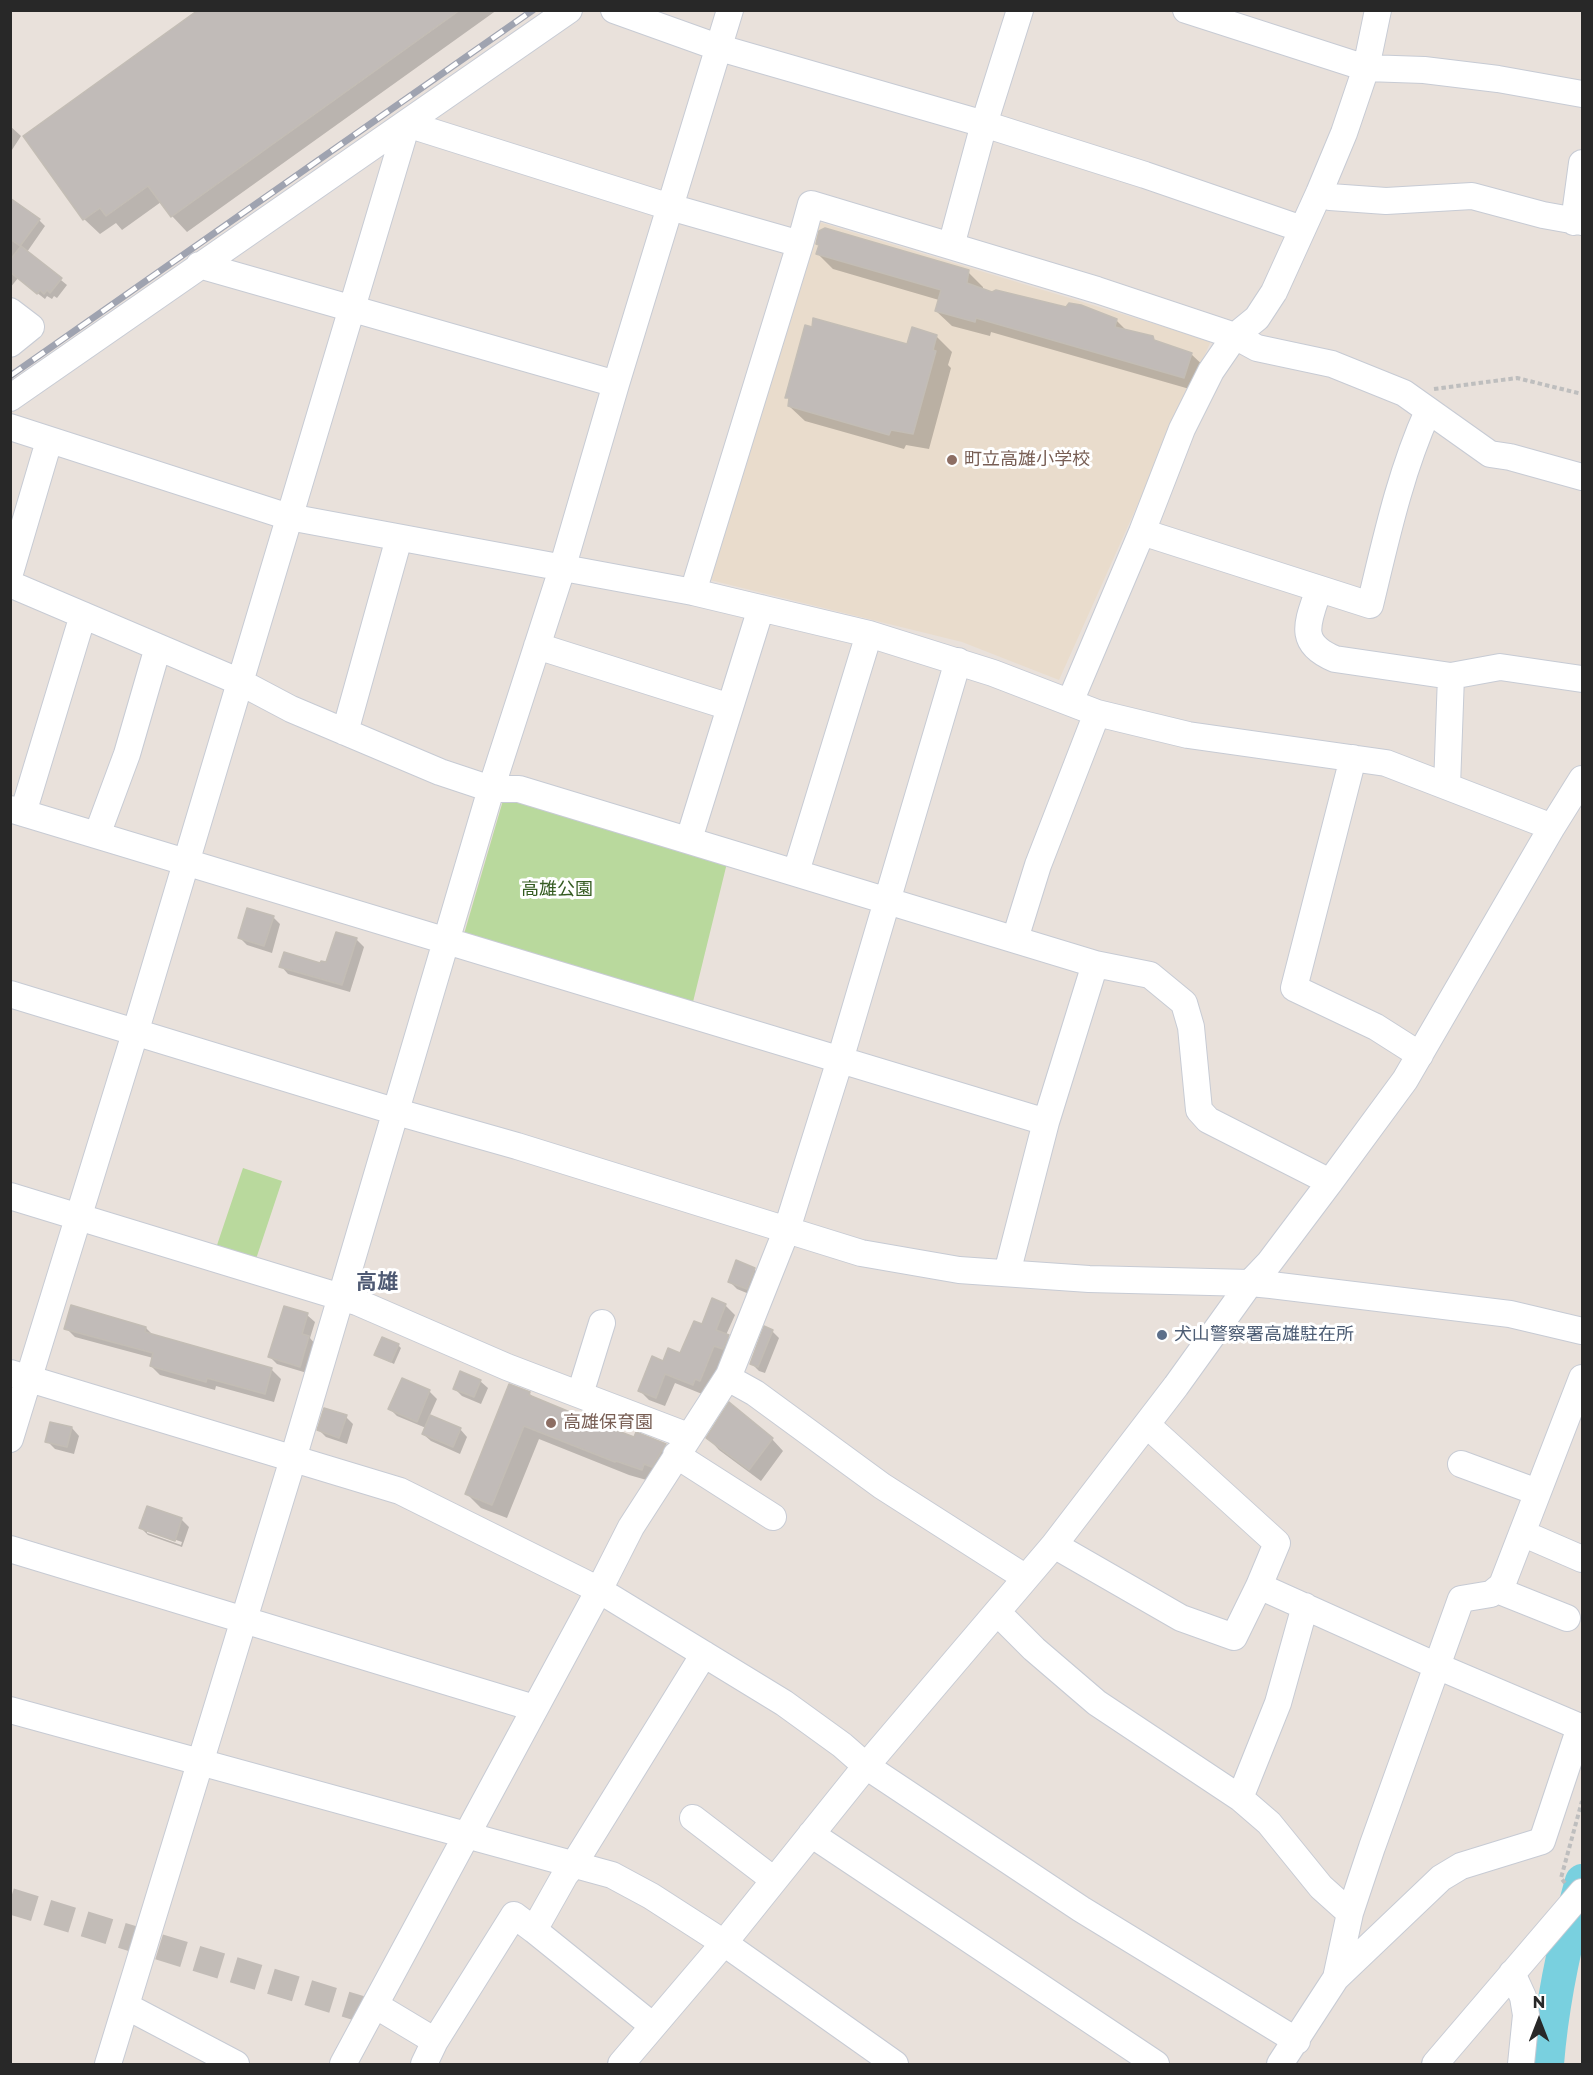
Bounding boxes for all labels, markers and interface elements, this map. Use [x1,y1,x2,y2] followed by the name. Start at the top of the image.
[964,449,1090,471] place label: 町立高雄小学校
[945,453,959,467] marker: 町立高雄小学校
[521,879,593,901] park label: 高雄公園
[356,1270,398,1296] district label: 高雄
[1174,1324,1354,1346] place label: 犬山警察署高雄駐在所
[1155,1328,1169,1342] marker: 犬山警察署高雄駐在所
[563,1412,653,1434] place label: 高雄保育園
[544,1416,558,1430] marker: 高雄保育園
[1509,1991,1569,2051] north arrow
[1533,1993,1545,2012] text: N

